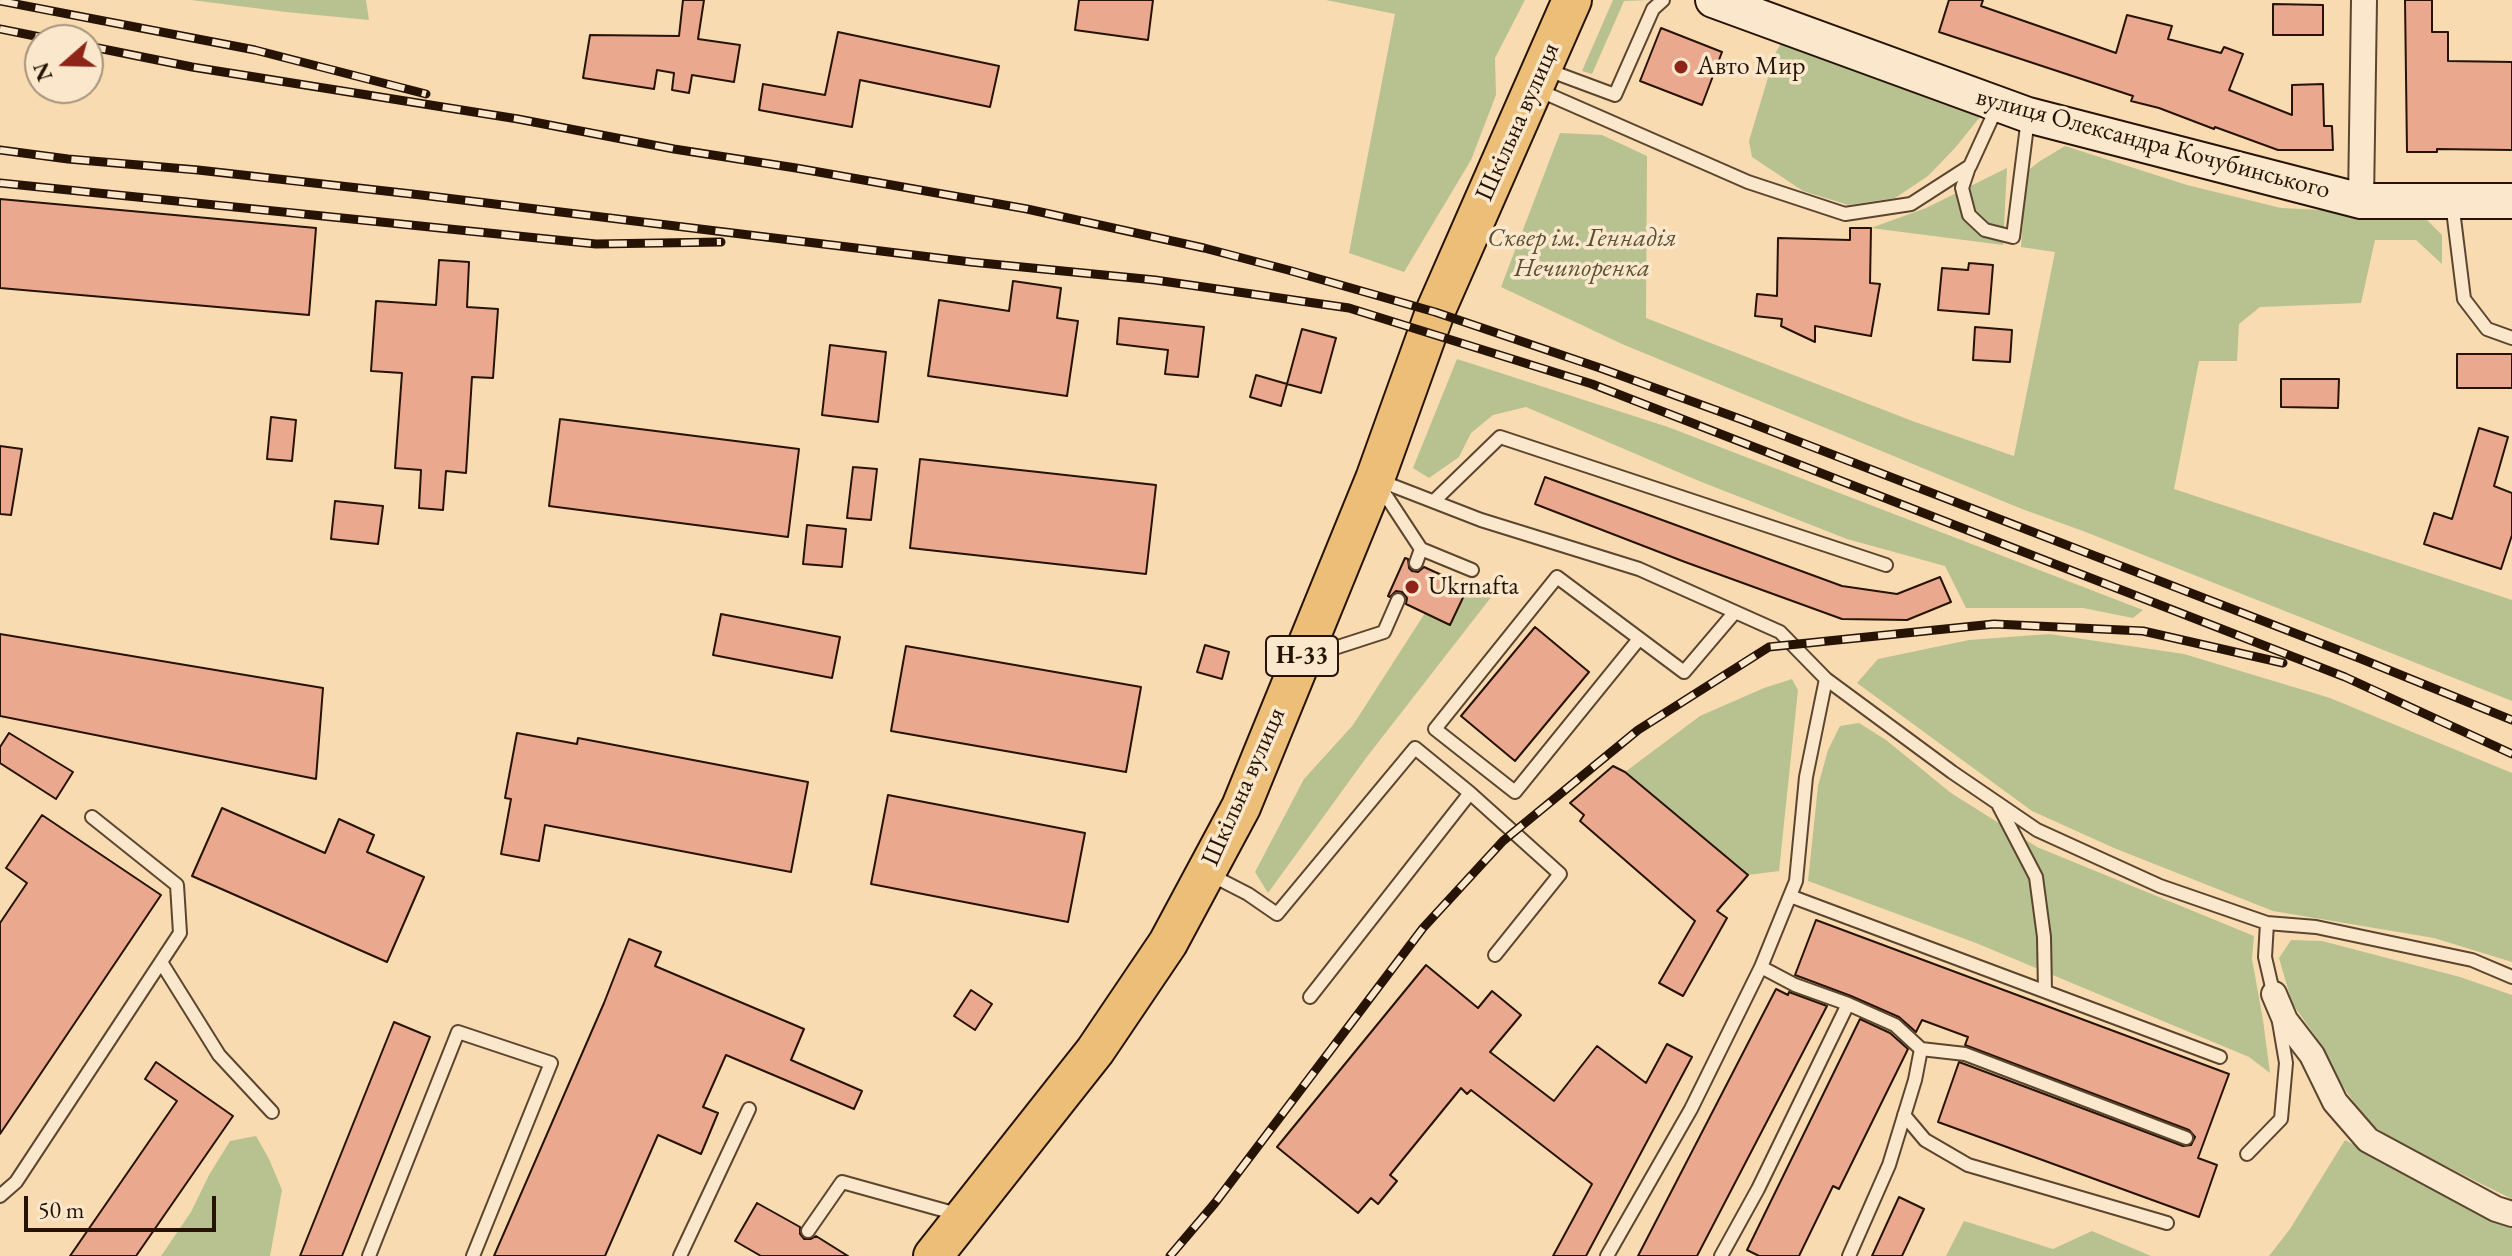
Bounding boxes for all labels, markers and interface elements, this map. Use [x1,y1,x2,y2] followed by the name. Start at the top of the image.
[24,24,104,104] north arrow
[1469,38,1567,206] street label: Шкільна вулиця
[1697,51,1805,83] place label: Авто Мир
[26,58,60,85] text: N
[1672,58,1690,76] marker: Авто Мир
[1973,82,2333,206] street label: вулиця Олександра Кочубинського
[1487,223,1677,284] park label: Сквер ім. Геннадія Нечипоренка
[1428,571,1519,603] place label: Ukrnafta
[1403,578,1421,596] marker: Ukrnafta
[1266,636,1338,676] road number: Н-33
[1195,703,1293,871] street label: Шкільна вулиця
[28,1180,220,1230] scale bar
[38,1194,85,1225] text: 50 m

